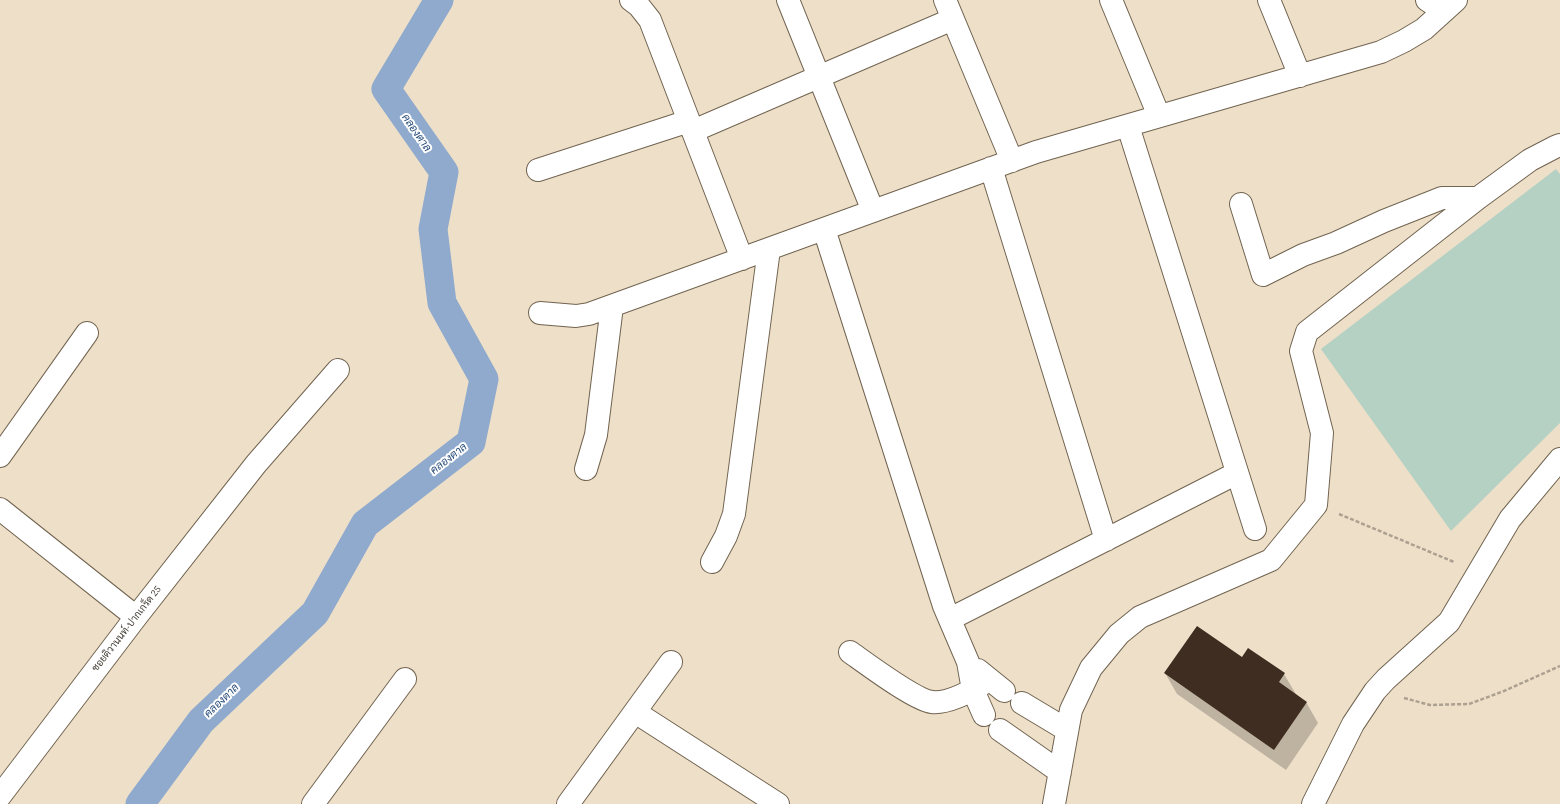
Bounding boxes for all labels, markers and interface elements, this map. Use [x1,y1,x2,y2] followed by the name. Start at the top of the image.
[398,112,434,154] water label: คลองตาล
[428,441,470,477] water label: คลองตาล
[90,584,164,674] street label: ซอยติวานนท์-ปากเกร็ด 25
[202,681,242,721] water label: คลองตาล

